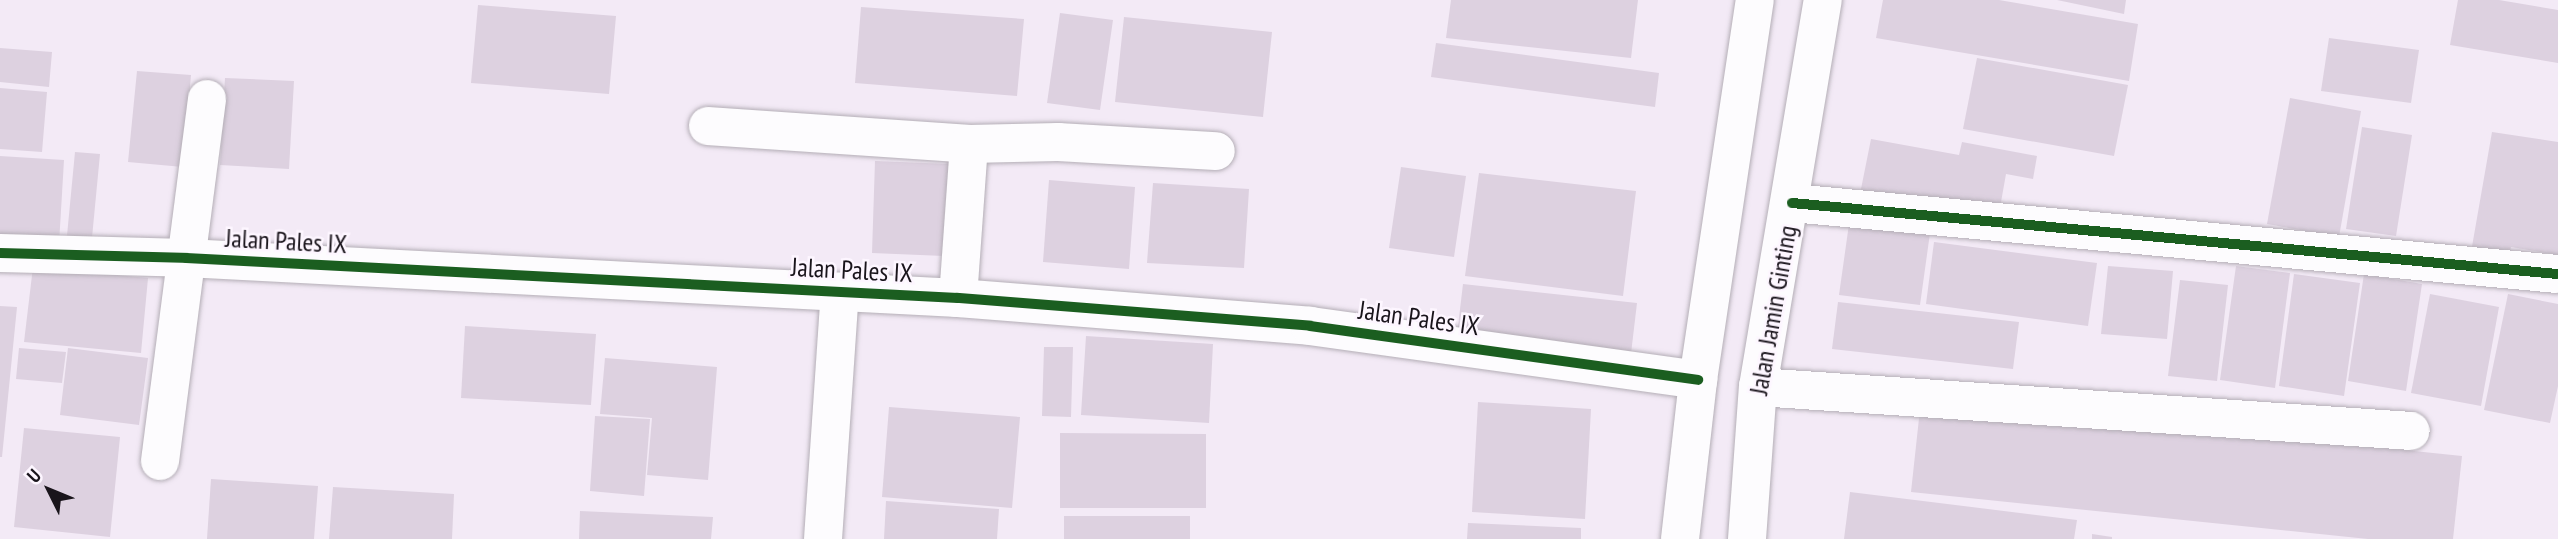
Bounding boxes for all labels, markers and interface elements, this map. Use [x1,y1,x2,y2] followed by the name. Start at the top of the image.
[224,222,348,260] street label: Jalan Pales IX
[1743,223,1803,397] street label: Jalan Jamin Ginting
[790,251,914,289] street label: Jalan Pales IX
[1357,294,1481,342] street label: Jalan Pales IX
[14,455,84,525] north arrow
[22,464,46,487] text: U

